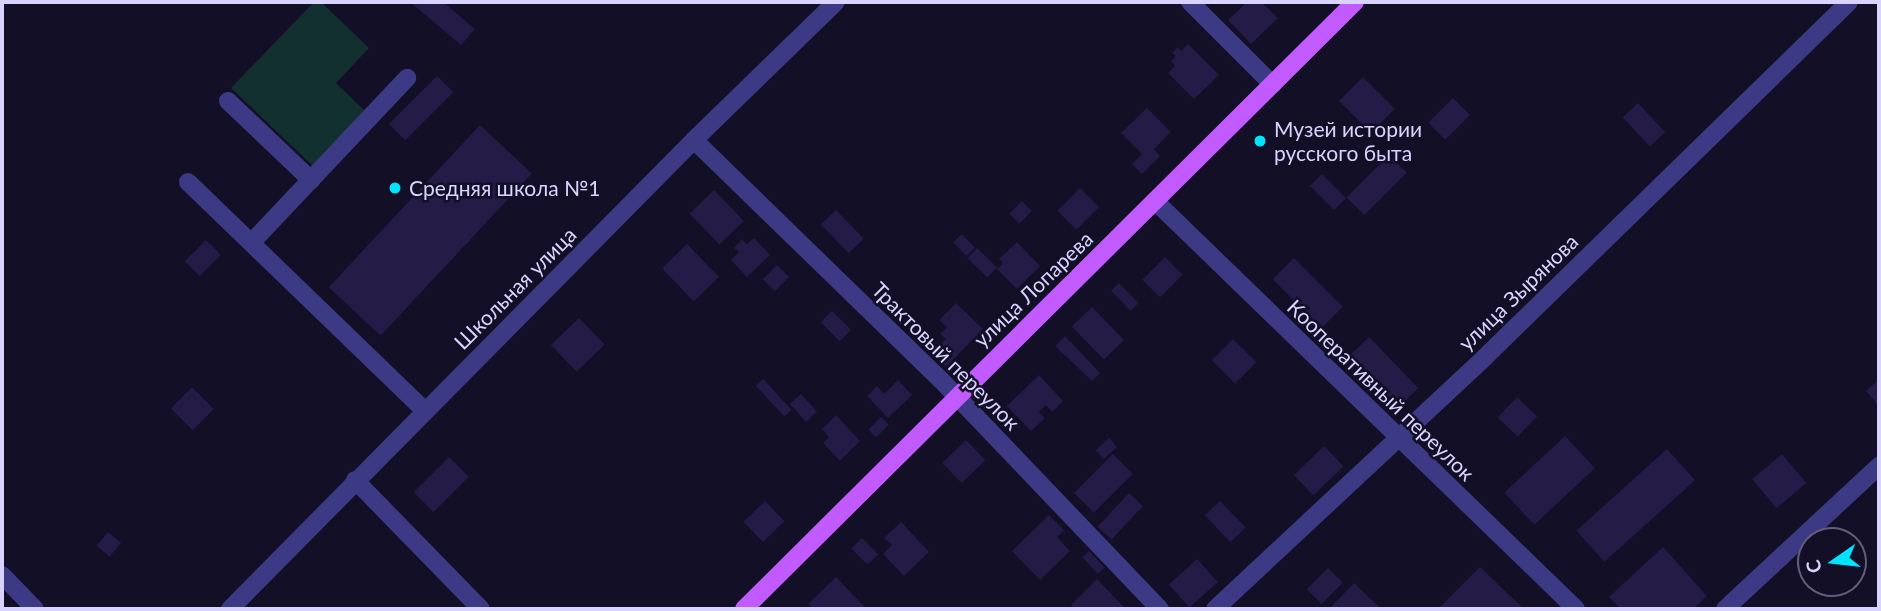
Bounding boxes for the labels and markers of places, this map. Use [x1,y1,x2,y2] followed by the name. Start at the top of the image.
[1274,116,1422,166] place label: Музей истории русского быта
[1252,133,1268,149] marker: Музей истории русского быта
[409,175,601,201] place label: Средняя школа №1
[387,180,403,196] marker: Средняя школа №1

